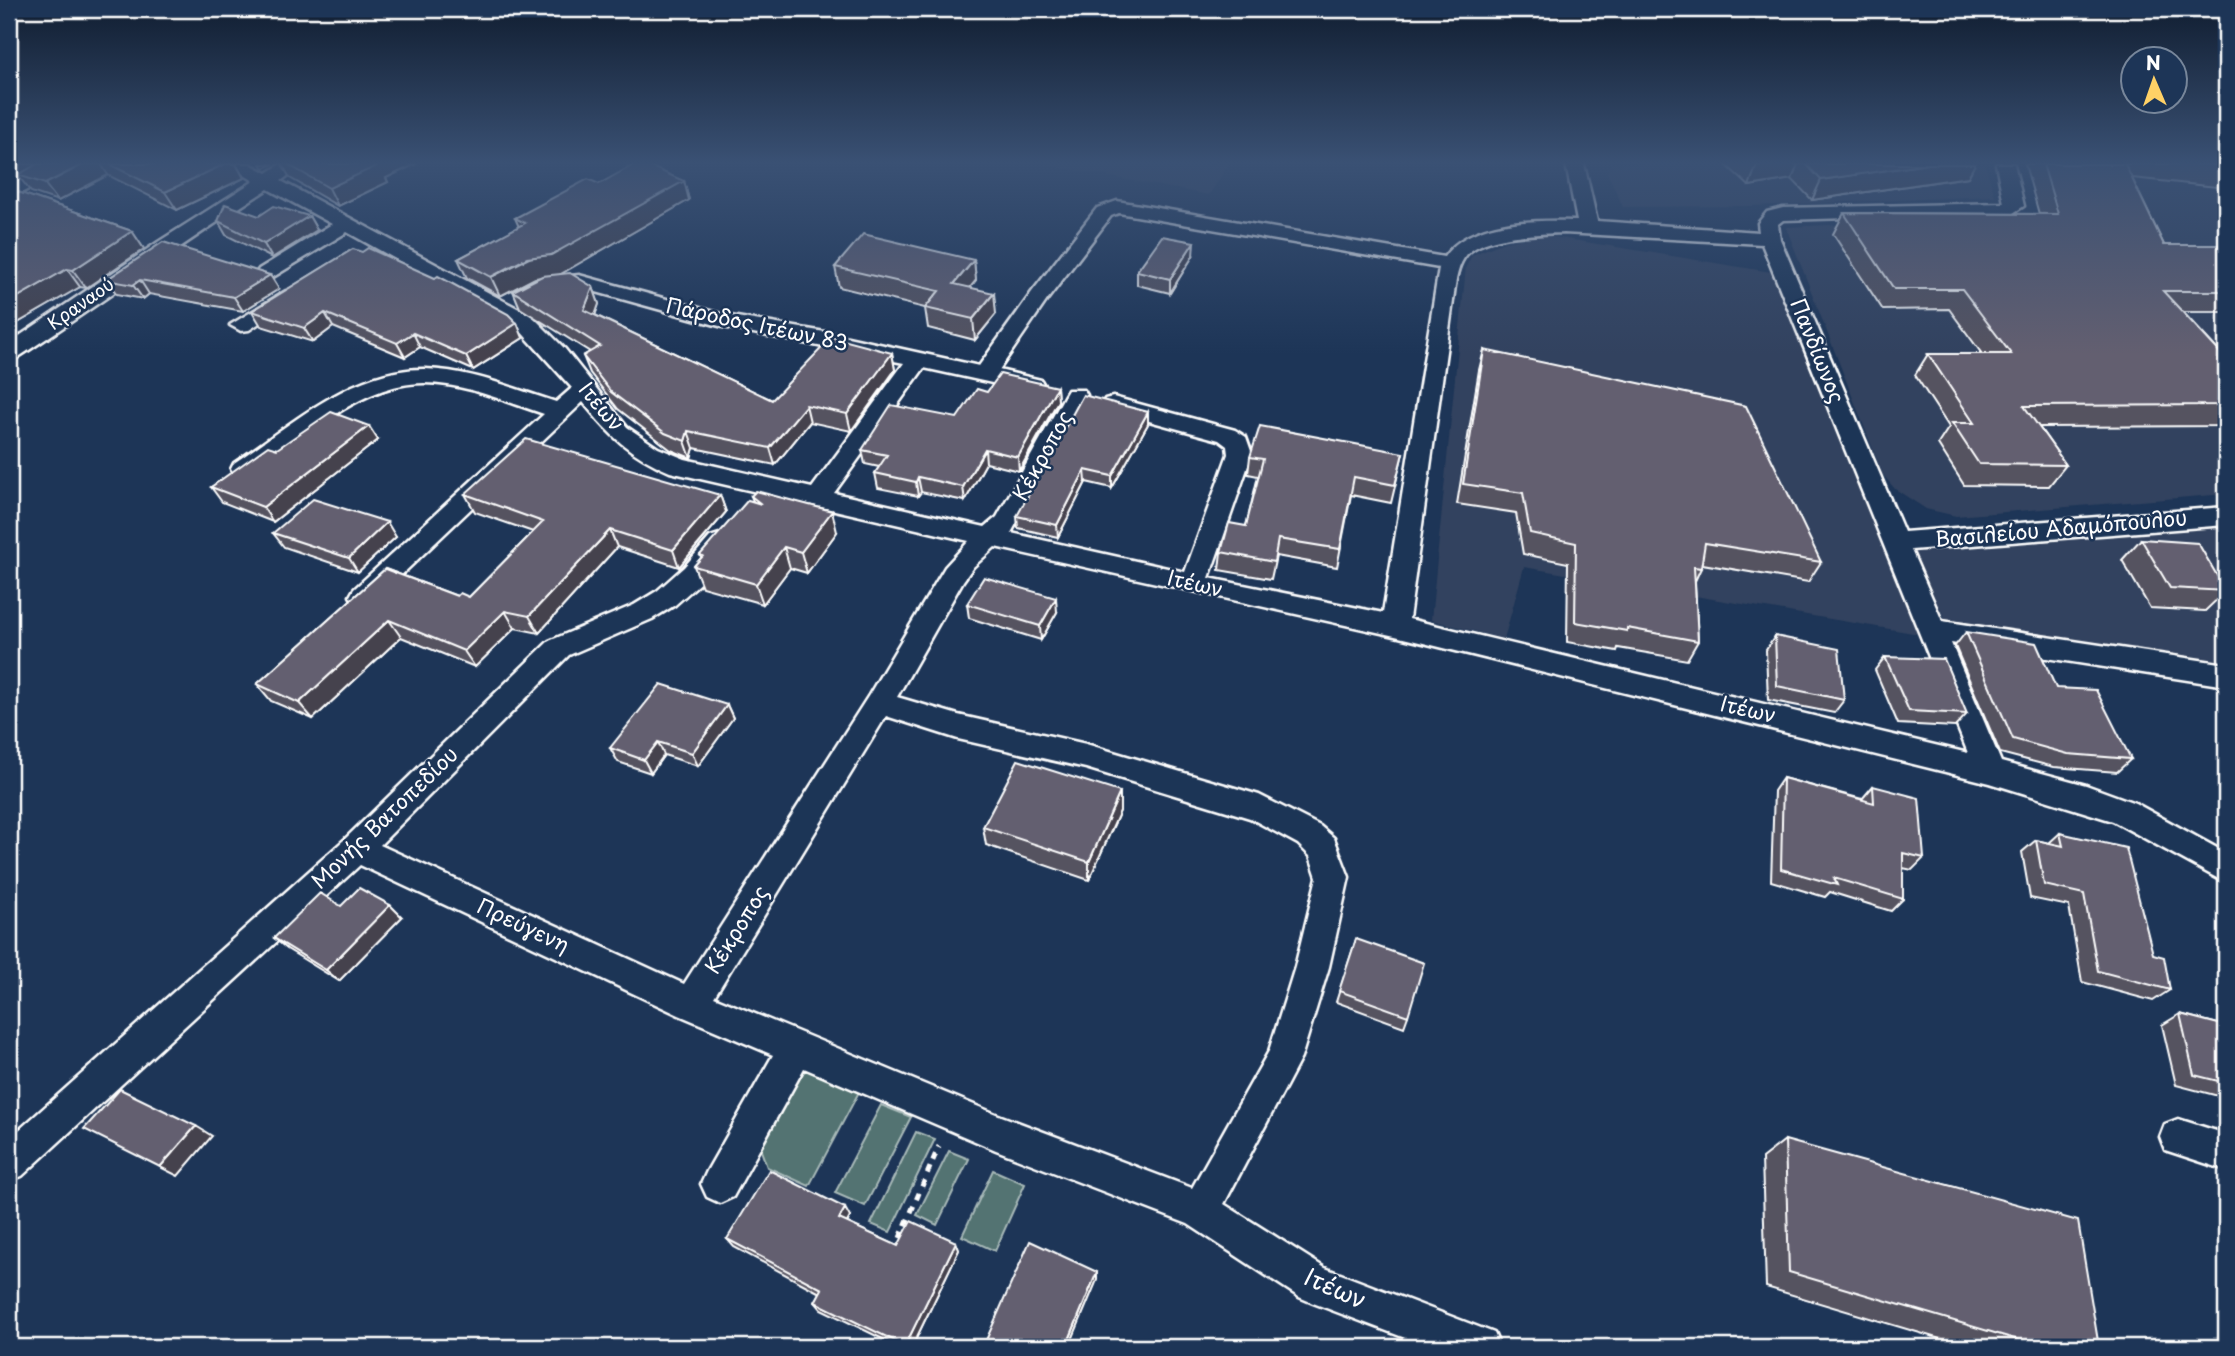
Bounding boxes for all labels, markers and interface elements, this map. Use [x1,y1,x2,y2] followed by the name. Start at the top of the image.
[2120,46,2190,116] north arrow
[2145,48,2161,76] text: N
[41,270,119,336] street label: Κραναού
[663,288,852,358] street label: Πάροδος Ιτέων 83
[1783,293,1854,407] street label: Πανδίωνος
[572,374,633,438] street label: Ιτέων
[1003,404,1079,506] street label: Κέκροπος
[1933,500,2188,554] street label: Βασιλείου Αδαμόπουλου
[1164,560,1227,604] street label: Ιτέων
[1717,686,1780,730] street label: Ιτέων
[303,738,464,895] street label: Μονής Βατοπεδίου
[695,878,775,979] street label: Κέκροπος
[472,889,575,960] street label: Πρεύγενη
[1299,1258,1373,1317] street label: Ιτέων

